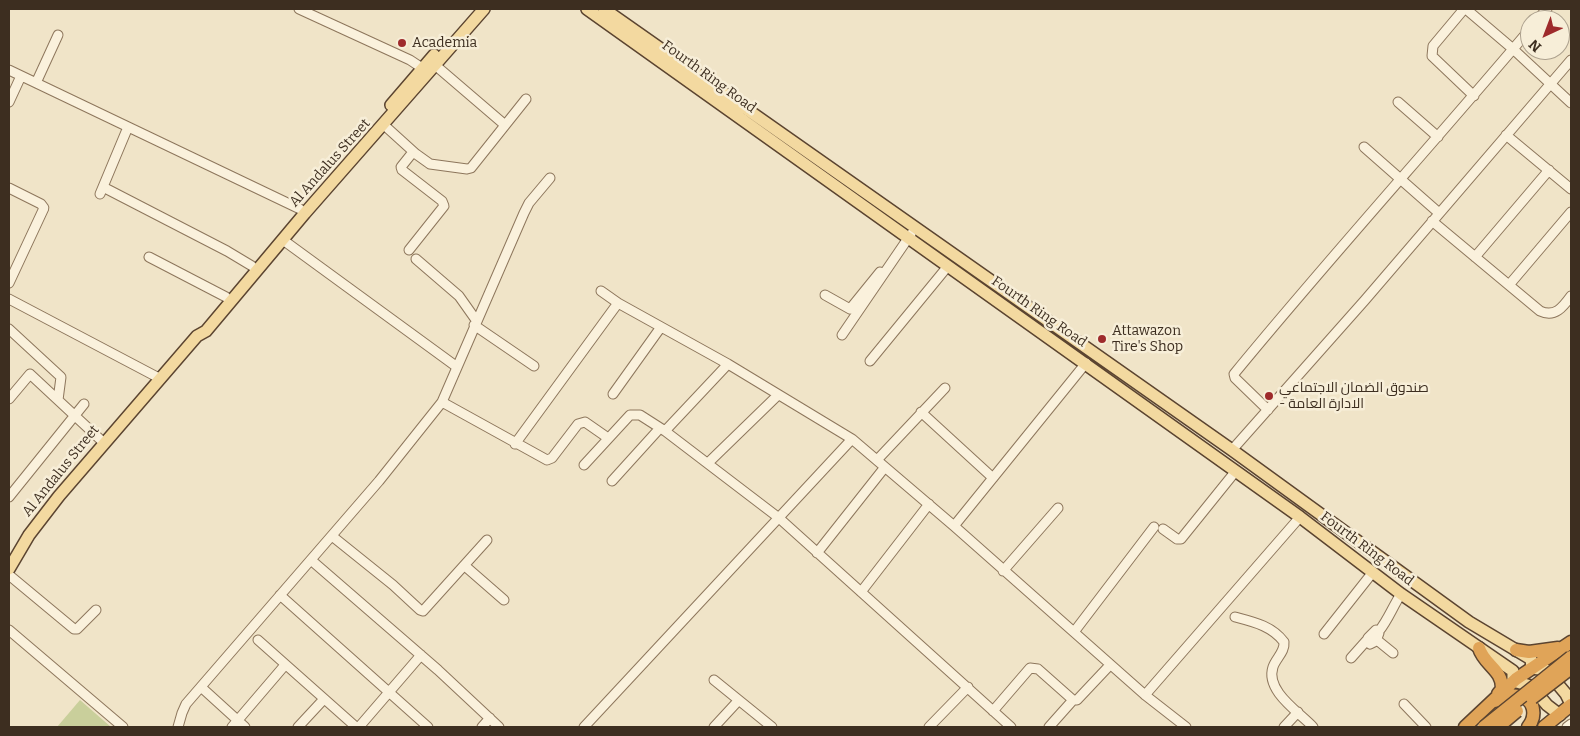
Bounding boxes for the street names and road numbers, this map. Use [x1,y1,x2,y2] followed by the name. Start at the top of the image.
[659,37,759,117] street label: Fourth Ring Road
[286,116,374,210] street label: Al Andalus Street
[988,273,1090,351] street label: Fourth Ring Road
[19,422,103,520] street label: Al Andalus Street
[1317,509,1417,589] street label: Fourth Ring Road

